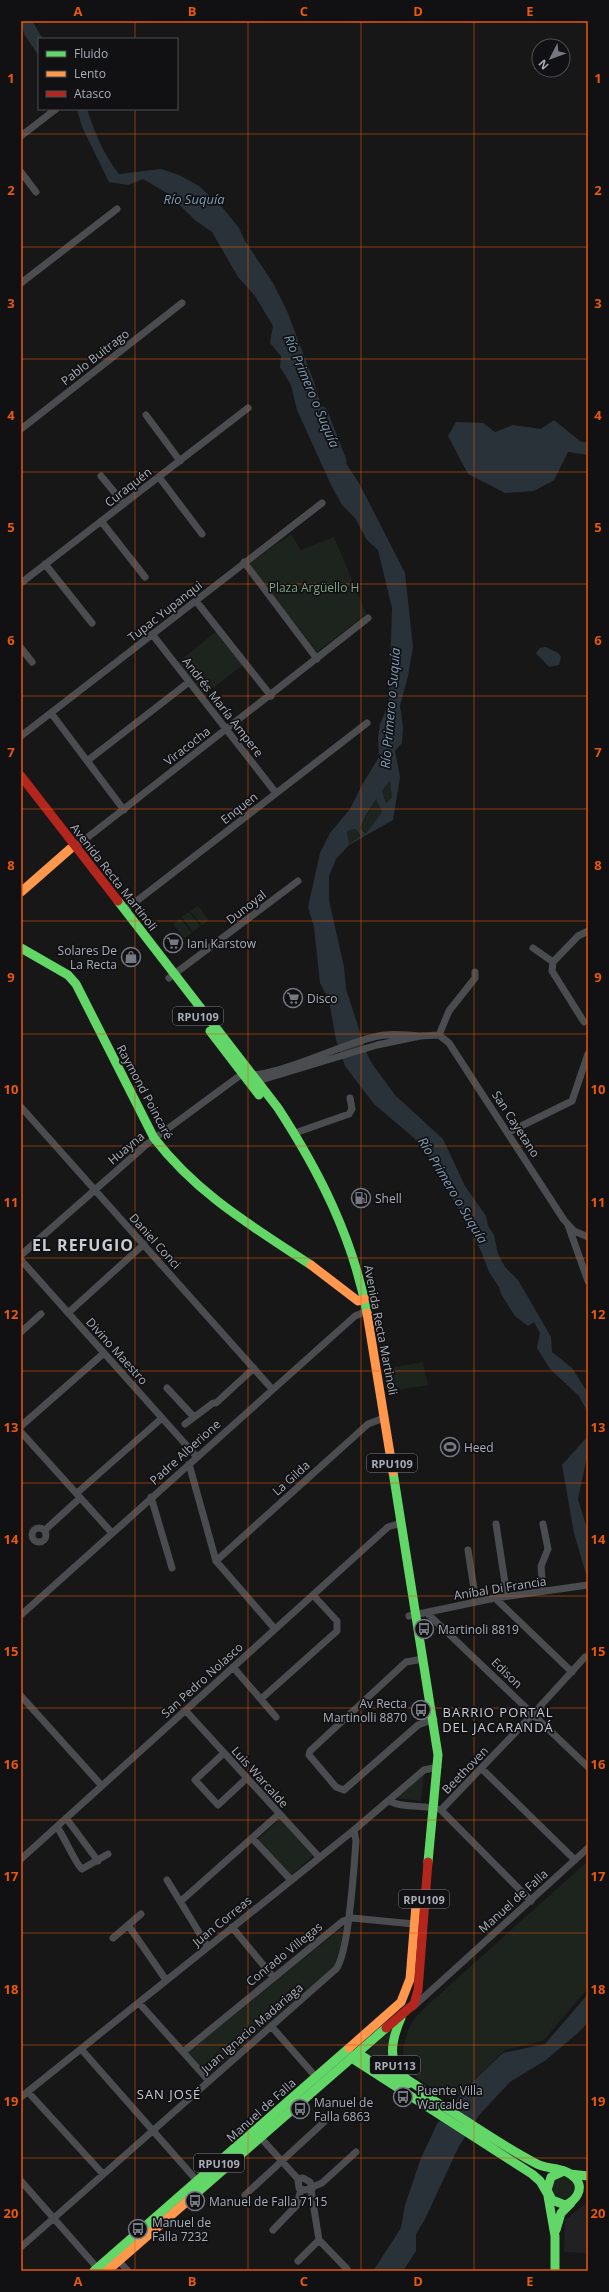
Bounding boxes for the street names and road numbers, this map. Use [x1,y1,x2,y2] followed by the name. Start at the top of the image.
[57,325,133,389] street label: Pablo Buitrago
[101,463,155,511] street label: Curaquén
[124,577,206,645] street label: Tupac Yupanqui
[179,654,268,761] street label: Andrés María Ampere
[160,723,214,769] street label: Viracocha
[217,788,261,828] street label: Enquen
[67,820,161,934] street label: Avenida Recta Martinoli
[223,886,269,928] street label: Dunoyal
[173,1007,223,1025] road number: RPU109
[113,1042,177,1143] street label: Raymond Poincaré
[488,1087,544,1161] street label: San Cayetano
[104,1128,148,1168] street label: Huayna
[125,1209,185,1273] street label: Daniel Conci
[360,1264,402,1396] street label: Avenida Recta Martinoli
[82,1314,152,1388] street label: Divino Maestro
[146,1415,224,1488] street label: Padre Alberione
[367,1454,417,1472] road number: RPU109
[269,1457,313,1499] street label: La Gilda
[452,1572,548,1604] street label: Aníbal Di Francia
[157,1639,247,1721] street label: San Pedro Nolasco
[488,1654,526,1692] street label: Edison
[228,1742,292,1812] street label: Luis Warcalde
[438,1742,492,1798] street label: Beethoven
[475,1865,551,1937] street label: Manuel de Falla
[399,1890,449,1908] road number: RPU109
[188,1892,255,1951] street label: Juan Correas
[242,1918,326,1990] street label: Conrado Villegas
[197,1979,307,2078] street label: Juan Ignacio Madariaga
[370,2056,420,2074] road number: RPU113
[223,2074,299,2146] street label: Manuel de Falla
[194,2154,244,2172] road number: RPU109

